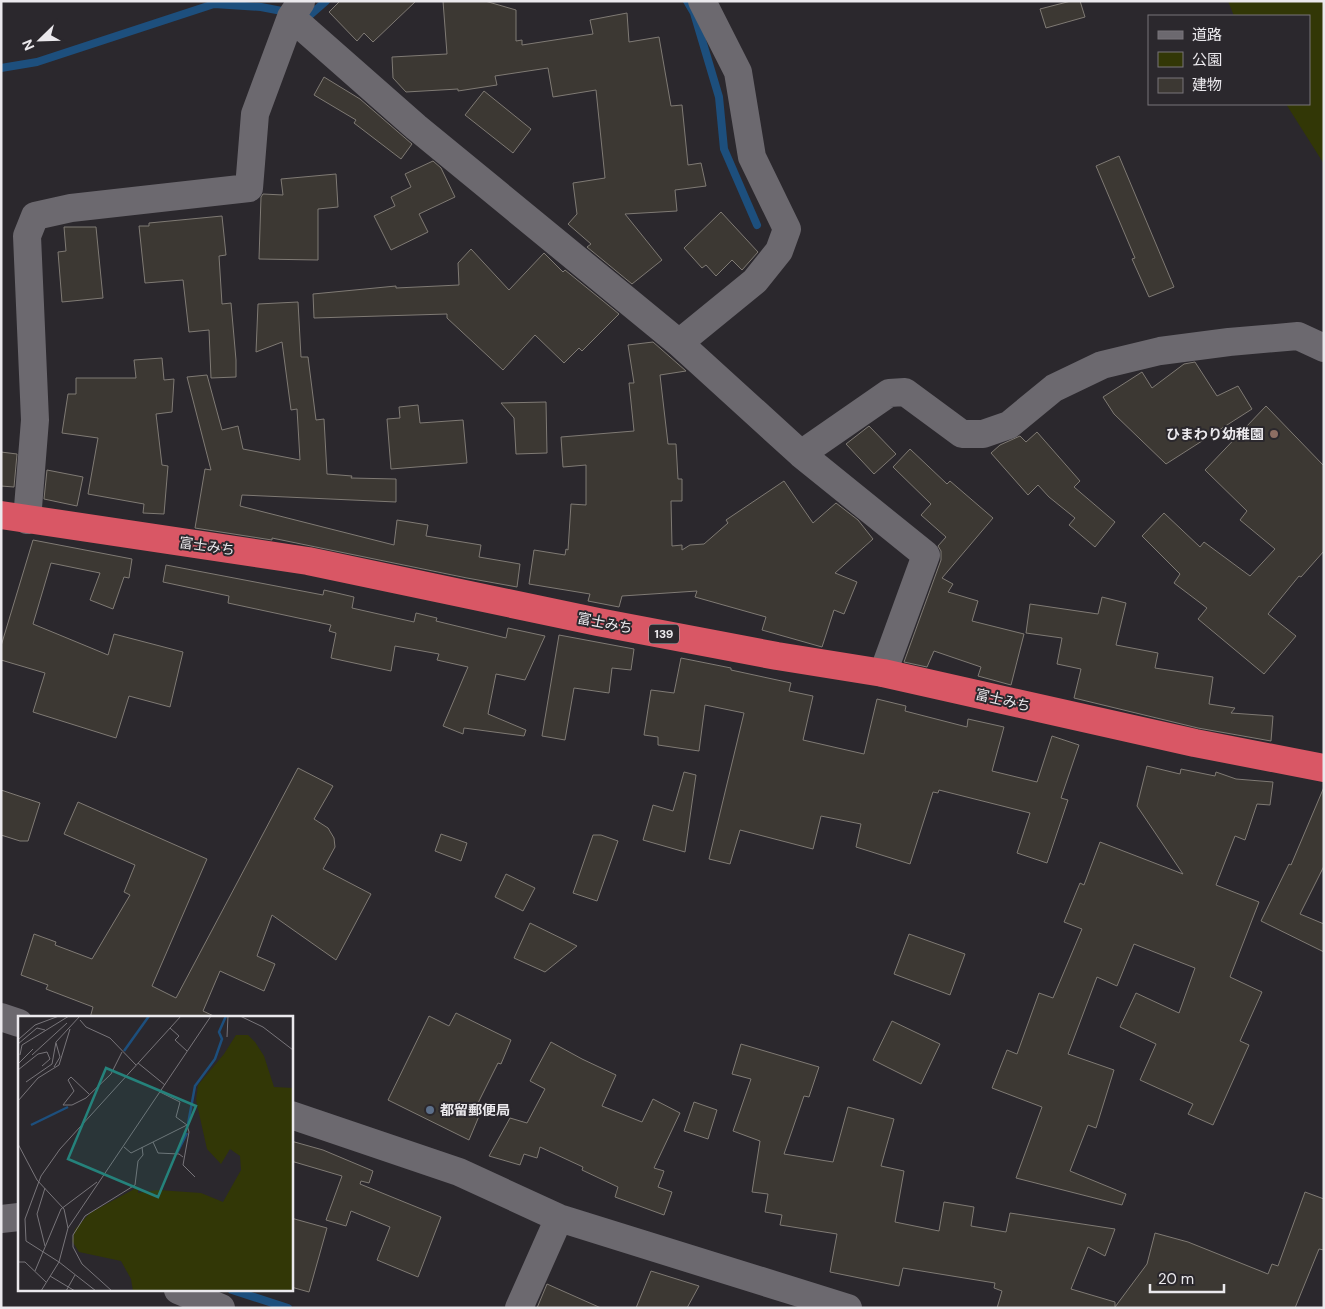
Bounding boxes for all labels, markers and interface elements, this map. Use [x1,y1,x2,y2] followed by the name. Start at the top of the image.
[15,15,65,65] north arrow
[1148,15,1310,105] legend
[1192,25,1222,45] text: 道路
[18,37,38,53] text: N
[1192,50,1222,70] text: 公園
[1192,75,1222,95] text: 建物
[1166,425,1264,443] place label: ひまわり幼稚園
[1268,428,1280,440] marker: ひまわり幼稚園
[178,533,236,559] street label: 富士みち
[576,609,634,637] street label: 富士みち
[649,624,679,644] road number: 139
[974,685,1032,715] street label: 富士みち
[18,1016,292,1292] inset map
[440,1101,510,1119] place label: 都留郵便局
[424,1104,436,1116] marker: 都留郵便局
[1150,1262,1224,1294] scale bar
[1158,1269,1194,1289] text: 20 m

